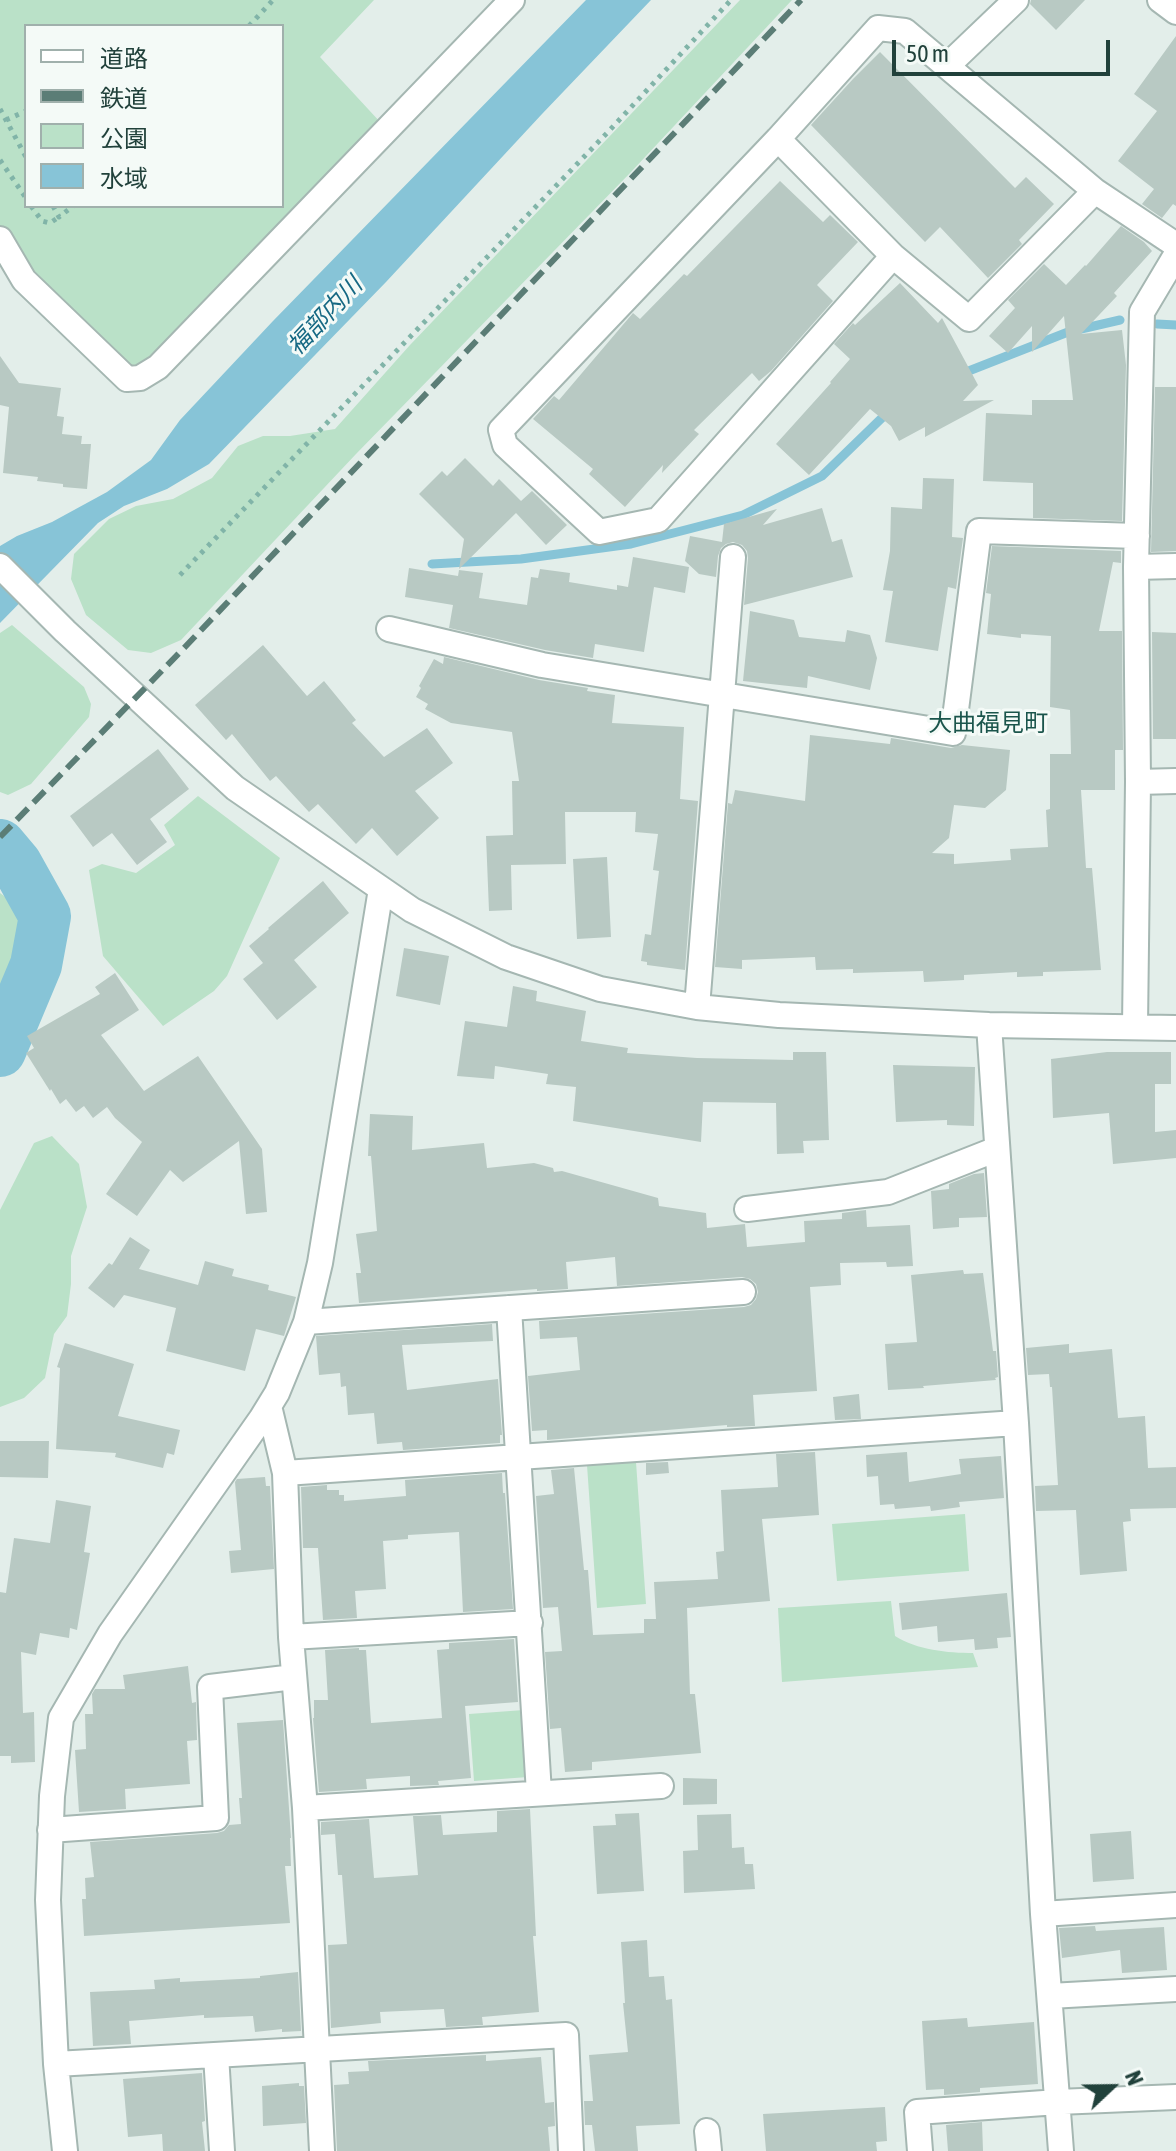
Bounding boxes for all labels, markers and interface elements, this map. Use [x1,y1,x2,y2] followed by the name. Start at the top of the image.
[24,24,284,208] legend
[896,24,1114,74] scale bar
[906,40,949,67] text: 50 m
[100,45,148,72] text: 道路
[100,85,148,112] text: 鉄道
[100,125,148,152] text: 公園
[100,165,148,192] text: 水域
[282,271,368,361] water label: 福部内川
[928,709,1048,737] district label: 大曲福見町
[1072,2047,1152,2127] north arrow
[1120,2067,1149,2089] text: N

